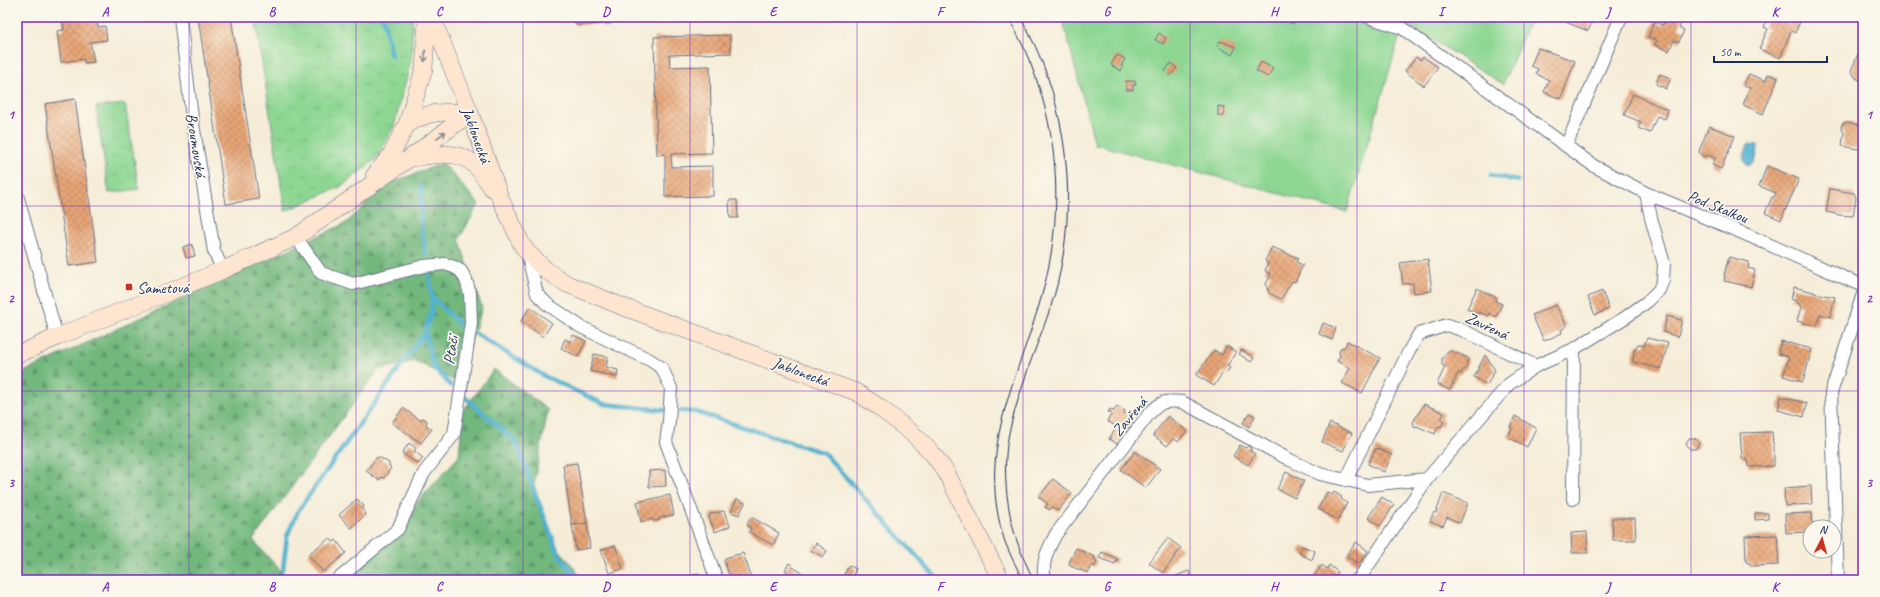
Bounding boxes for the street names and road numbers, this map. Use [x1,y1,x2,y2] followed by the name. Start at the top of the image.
[456,104,496,168] street label: Jablonecká
[181,112,211,181] street label: Broumovská
[1685,186,1752,228] street label: Pod Skalkou
[1462,307,1513,345] street label: Zavřená
[439,331,464,366] street label: Ptačí
[769,352,833,392] street label: Jablonecká
[1108,391,1153,440] street label: Zavřená

